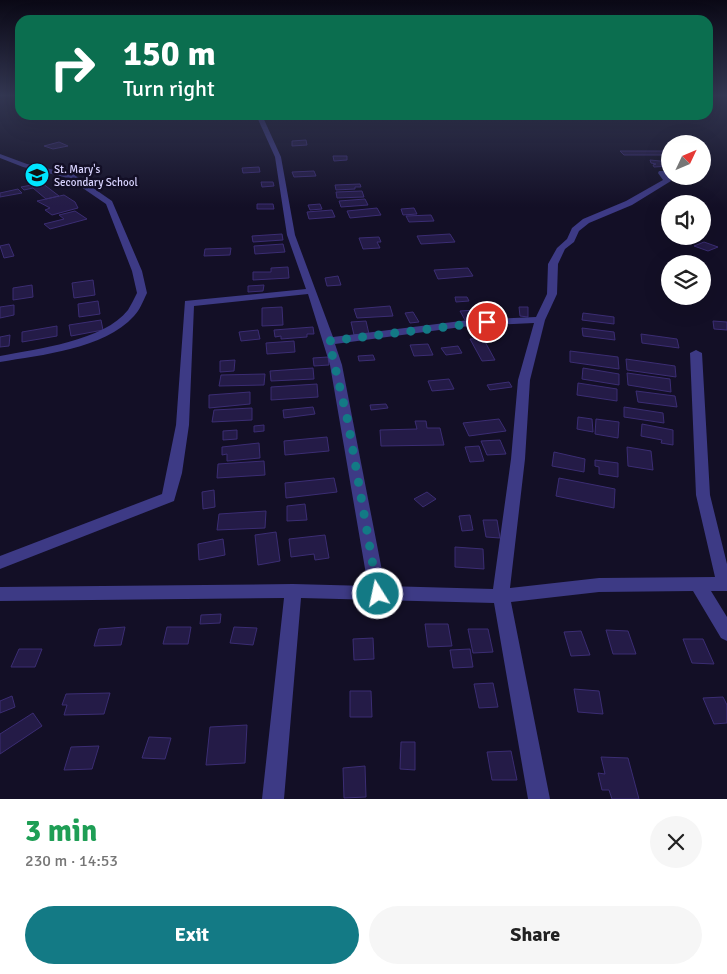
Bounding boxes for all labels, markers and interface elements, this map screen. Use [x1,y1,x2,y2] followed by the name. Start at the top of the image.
[123,32,216,75] text: 150 m
[40,35,105,100] icon: right
[123,75,215,102] text: Turn right
[661,135,711,185] north arrow
[661,135,711,305] map controls
[24,162,50,188] school or university icon: St. Mary's Secondary School
[54,163,138,189] place label: St. Mary's Secondary School
[661,195,711,245] button: sound
[661,255,711,305] button: layers
[466,301,508,343] pin
[473,308,501,336] icon: arrive
[351,567,403,619] position arrow
[25,813,97,850] text: 3 min
[650,816,702,868] button: close
[25,851,118,871] text: 230 m · 14:53
[25,906,359,964] button: Exit
[369,906,702,964] button: Share

